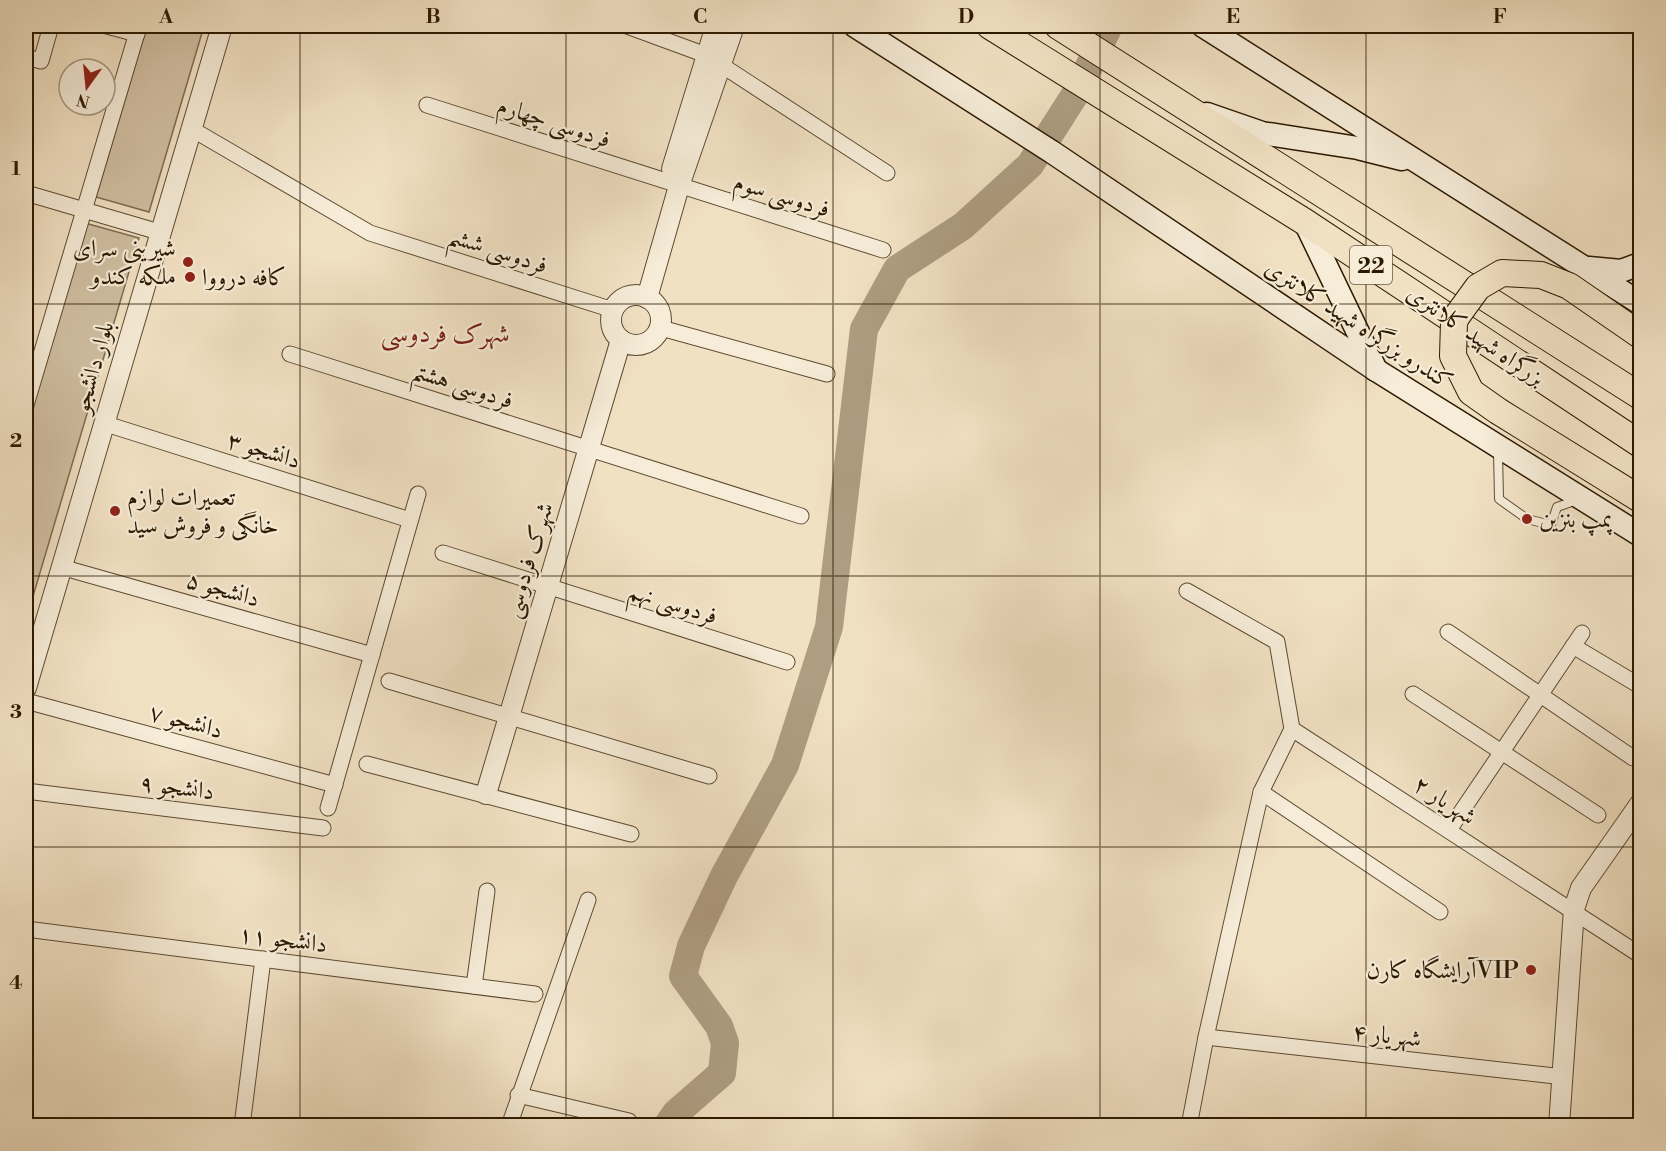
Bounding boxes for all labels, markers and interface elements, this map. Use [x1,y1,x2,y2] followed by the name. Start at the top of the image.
[158,5,174,30] text: A
[425,5,441,30] text: B
[693,5,707,30] text: C
[958,5,974,30] text: D
[1226,5,1240,30] text: E
[1493,5,1507,30] text: F
[57,57,117,117] north arrow
[74,89,92,112] text: N
[492,91,614,160] street label: فردوسی چهارم
[11,157,21,182] text: 1
[728,167,834,230] street label: فردوسی سوم
[442,221,551,289] street label: فردوسی ششم
[73,234,176,292] place label: شیرینی سرای ملکه کندو
[1350,246,1392,284] road number: 22
[1259,251,1459,397] street label: کندرو بزرگراه شهید کلانتری
[181,255,195,269] marker: شیرینی سرای ملکه کندو
[202,263,286,293] place label: کافه درووا
[183,270,197,284] marker: کافه درووا
[1400,277,1552,393] street label: بزرگراه شهید کلانتری
[66,318,121,419] street label: بلوار دانشجو
[380,318,510,352] district label: شهرک فردوسی
[406,356,517,424] street label: فردوسی هشتم
[223,426,304,476] street label: دانشجو ۳
[10,429,22,454] text: 2
[127,483,279,541] place label: تعمیرات لوازم خانگی و فروش سید
[497,499,562,622] street label: شهرک فردوسی
[108,504,122,518] marker: تعمیرات لوازم خانگی و فروش سید
[1539,505,1613,536] place label: پمپ بنزین
[1520,512,1534,526] marker: پمپ بنزین
[183,565,263,615] street label: دانشجو ۵
[623,576,721,637] street label: فردوسی نهم
[146,698,226,746] street label: دانشجو ۷
[10,700,22,725] text: 3
[138,769,216,807] street label: دانشجو ۹
[1407,769,1482,832] street label: ۲ شهریار
[237,920,329,960] street label: دانشجو ۱۱
[1366,955,1519,986] place label: آرایشگاه کارنVIP
[1524,963,1538,977] marker: آرایشگاه کارنVIP
[9,971,23,996] text: 4
[1351,1017,1423,1055] street label: شهریار ۴

